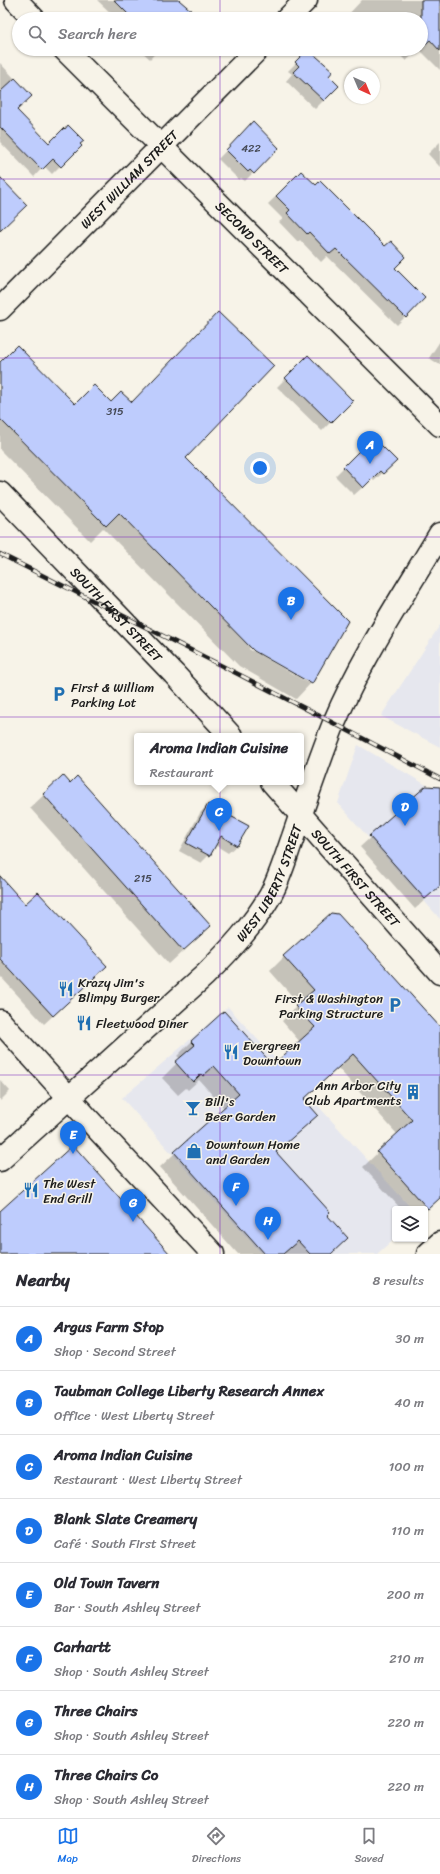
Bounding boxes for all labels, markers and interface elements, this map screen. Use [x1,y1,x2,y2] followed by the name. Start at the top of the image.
[12,12,428,56] search box
[58,21,137,47] text: Search here
[26,23,48,45] icon: search
[344,68,380,104] north arrow
[74,123,184,234] street label: WEST WILLIAM STREET
[241,139,261,158] house number: 422
[210,195,295,280] street label: SECOND STREET
[106,402,124,421] house number: 315
[357,431,383,464] pin: A
[250,458,270,478] your location
[65,561,169,668] street label: SOUTH FIRST STREET
[278,587,304,620] pin: B
[71,676,154,714] place label: First & William Parking Lot
[50,685,68,703] parking icon: First & William Parking Lot
[134,733,304,785] popup
[150,735,288,761] text: Aroma Indian Cuisine
[150,761,214,784] text: Restaurant
[392,793,418,826] pin: D
[206,798,232,831] pin: C
[230,820,308,947] street label: WEST LIBERTY STREET
[306,823,407,933] street label: SOUTH FIRST STREET
[134,869,152,888] house number: 215
[78,971,160,1009] place label: Krazy Jim's Blimpy Burger
[57,980,75,998] restaurant icon: Krazy Jim's Blimpy Burger
[275,987,383,1025] place label: First & Washington Parking Structure
[386,996,404,1014] parking icon: First & Washington Parking Structure
[96,1012,189,1035] place label: Fleetwood Diner
[75,1014,93,1032] restaurant icon: Fleetwood Diner
[243,1034,301,1072] place label: Evergreen Downtown
[222,1043,240,1061] restaurant icon: Evergreen Downtown
[305,1074,402,1112] place label: Ann Arbor City Club Apartments
[404,1083,422,1101] building icon: Ann Arbor City Club Apartments
[205,1090,276,1128] place label: Bill's Beer Garden
[184,1099,202,1117] bar icon: Bill's Beer Garden
[60,1121,86,1154] pin: E
[206,1133,300,1171] place label: Downtown Home and Garden
[185,1142,203,1160] shop icon: Downtown Home and Garden
[43,1172,96,1210] place label: The West End Grill
[223,1173,249,1206] pin: F
[22,1181,40,1199] restaurant icon: The West End Grill
[120,1189,146,1222] pin: G
[392,1206,428,1242] map controls
[392,1206,428,1242] button: layers
[255,1207,281,1240] pin: H
[16,1265,70,1295] text: Nearby
[372,1269,424,1292] text: 8 results
[54,1314,164,1340] text: Argus Farm Stop
[25,1327,33,1350] text: A
[395,1327,424,1350] text: 30 m
[54,1340,176,1363] text: Shop · Second Street
[54,1378,324,1404] text: Taubman College Liberty Research Annex
[25,1391,33,1414] text: B
[394,1391,424,1414] text: 40 m
[54,1404,214,1427] text: Office · West Liberty Street
[54,1442,193,1468] text: Aroma Indian Cuisine
[25,1455,33,1478] text: C
[389,1455,424,1478] text: 100 m
[54,1468,242,1491] text: Restaurant · West Liberty Street
[54,1506,197,1532] text: Blank Slate Creamery
[25,1519,33,1542] text: D
[391,1519,424,1542] text: 110 m
[54,1532,197,1555] text: Café · South First Street
[54,1570,159,1596] text: Old Town Tavern
[25,1583,33,1606] text: E
[387,1583,424,1606] text: 200 m
[54,1596,200,1619] text: Bar · South Ashley Street
[54,1634,111,1660] text: Carhartt
[25,1647,33,1670] text: F
[389,1647,424,1670] text: 210 m
[54,1660,209,1683] text: Shop · South Ashley Street
[54,1698,138,1724] text: Three Chairs
[25,1711,33,1734] text: G
[387,1711,424,1734] text: 220 m
[54,1724,209,1747] text: Shop · South Ashley Street
[54,1762,159,1788] text: Three Chairs Co
[24,1775,34,1798] text: H
[387,1775,424,1798] text: 220 m
[54,1788,209,1811] text: Shop · South Ashley Street
[57,1825,79,1868] tab: Map
[192,1825,241,1868] tab: Directions
[354,1825,383,1868] tab: Saved

